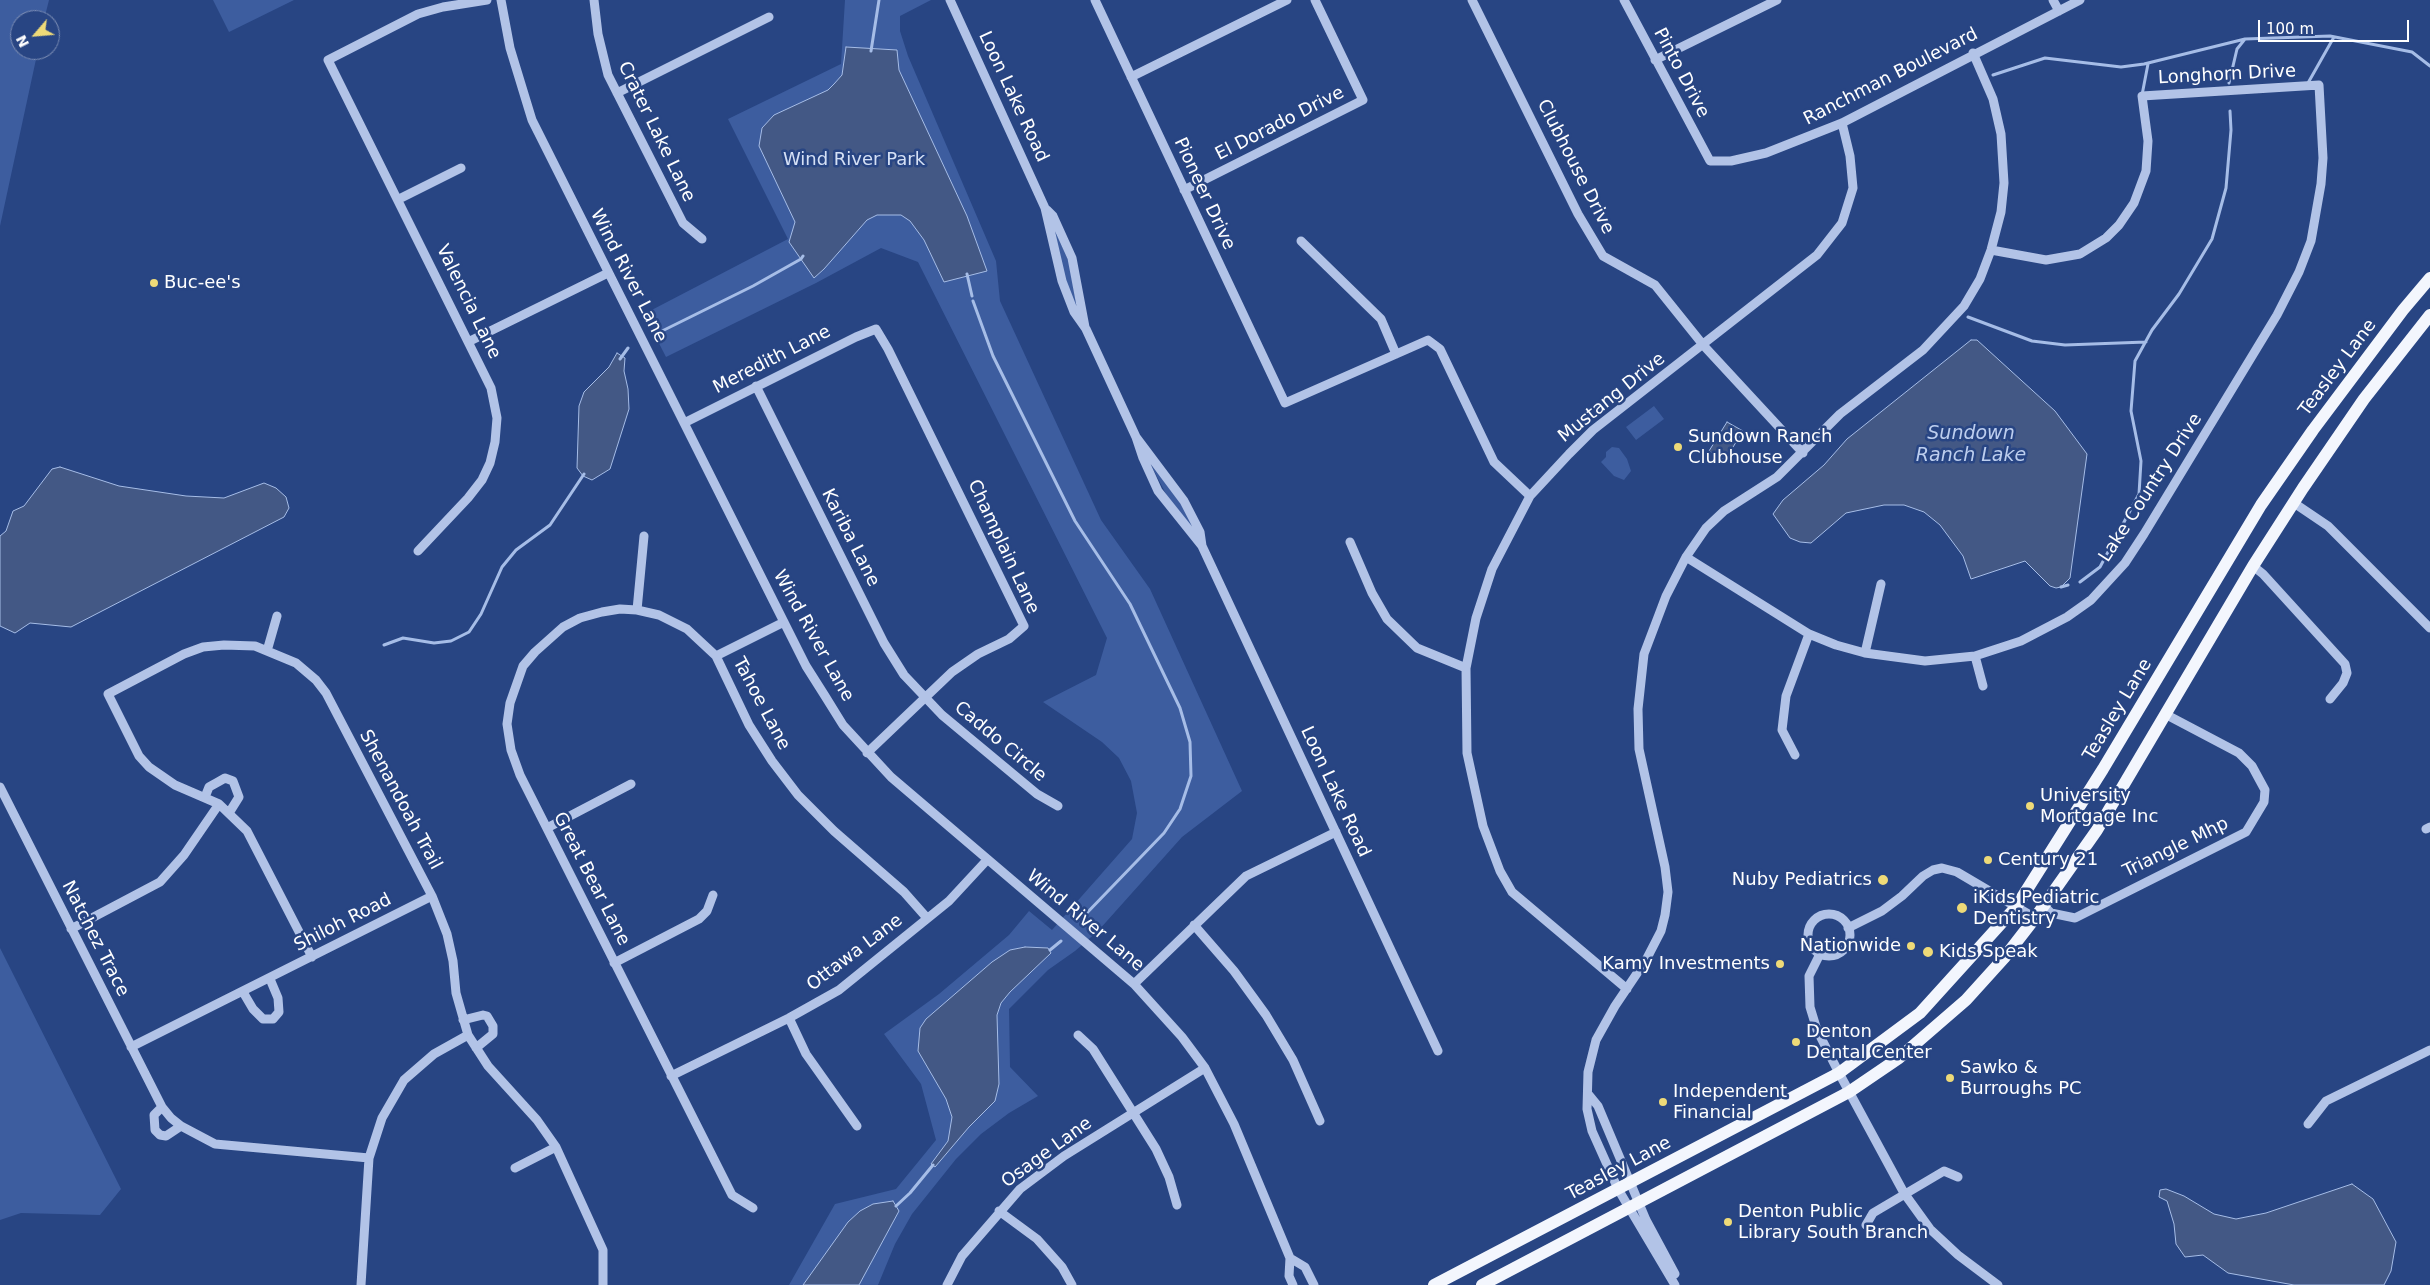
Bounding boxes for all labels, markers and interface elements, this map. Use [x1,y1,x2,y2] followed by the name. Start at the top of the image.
[10,10,60,60] north arrow
[2260,10,2411,42] scale bar
[2266,20,2314,38] text: 100 m
[1648,24,1714,122] street label: Pinto Drive
[1800,24,1982,130] street label: Ranchman Boulevard
[973,28,1053,166] street label: Loon Lake Road
[13,33,32,50] text: N
[613,58,699,206] street label: Crater Lake Lane
[2157,61,2297,89] street label: Longhorn Drive
[1212,82,1348,166] street label: El Dorado Drive
[1532,96,1618,238] street label: Clubhouse Drive
[1169,135,1239,253] street label: Pioneer Drive
[783,149,925,171] park label: Wind River Park
[585,206,671,346] street label: Wind River Lane
[431,241,505,363] street label: Valencia Lane
[164,272,241,294] place label: Buc-ee's
[148,277,160,289] marker: Buc-ee's
[2295,315,2381,421] street label: Teasley Lane
[710,321,834,399] street label: Meredith Lane
[1554,348,1670,448] street label: Mustang Drive
[2095,410,2207,566] street label: Lake Country Drive
[1916,423,2026,467] water label: Sundown Ranch Lake
[1688,426,1832,468] place label: Sundown Ranch Clubhouse
[1672,441,1684,453] marker: Sundown Ranch Clubhouse
[962,476,1044,618] street label: Champlain Lane
[816,486,884,590] street label: Kariba Lane
[768,567,858,705] street label: Wind River Lane
[728,654,794,754] street label: Tahoe Lane
[2079,655,2157,765] street label: Teasley Lane
[949,697,1051,787] street label: Caddo Circle
[1295,723,1375,861] street label: Loon Lake Road
[354,726,446,874] street label: Shenandoah Trail
[2040,785,2158,828] place label: University Mortgage Inc
[2024,800,2036,812] marker: University Mortgage Inc
[548,809,634,949] street label: Great Bear Lane
[2120,813,2232,883] street label: Triangle Mhp
[1998,849,2098,871] place label: Century 21
[1982,854,1994,866] marker: Century 21
[1022,866,1148,976] street label: Wind River Lane
[1732,869,1872,891] place label: Nuby Pediatrics
[1876,873,1890,887] marker: Nuby Pediatrics
[57,878,133,1000] street label: Natchez Trace
[1973,887,2099,930] place label: iKids Pediatric Dentistry
[291,889,395,957] street label: Shiloh Road
[1955,901,1969,915] marker: iKids Pediatric Dentistry
[803,910,907,996] street label: Ottawa Lane
[1800,935,1901,957] place label: Nationwide
[1905,940,1917,952] marker: Nationwide
[1939,941,2038,963] place label: Kids Speak
[1921,945,1935,959] marker: Kids Speak
[1602,953,1770,975] place label: Kamy Investments
[1774,958,1786,970] marker: Kamy Investments
[1806,1021,1932,1064] place label: Denton Dental Center
[1790,1036,1802,1048] marker: Denton Dental Center
[1960,1057,2082,1100] place label: Sawko & Burroughs PC
[1944,1072,1956,1084] marker: Sawko & Burroughs PC
[1673,1081,1787,1124] place label: Independent Financial
[1657,1096,1669,1108] marker: Independent Financial
[998,1113,1096,1193] street label: Osage Lane
[1563,1132,1675,1206] street label: Teasley Lane
[1738,1201,1928,1244] place label: Denton Public Library South Branch
[1722,1216,1734,1228] marker: Denton Public Library South Branch

